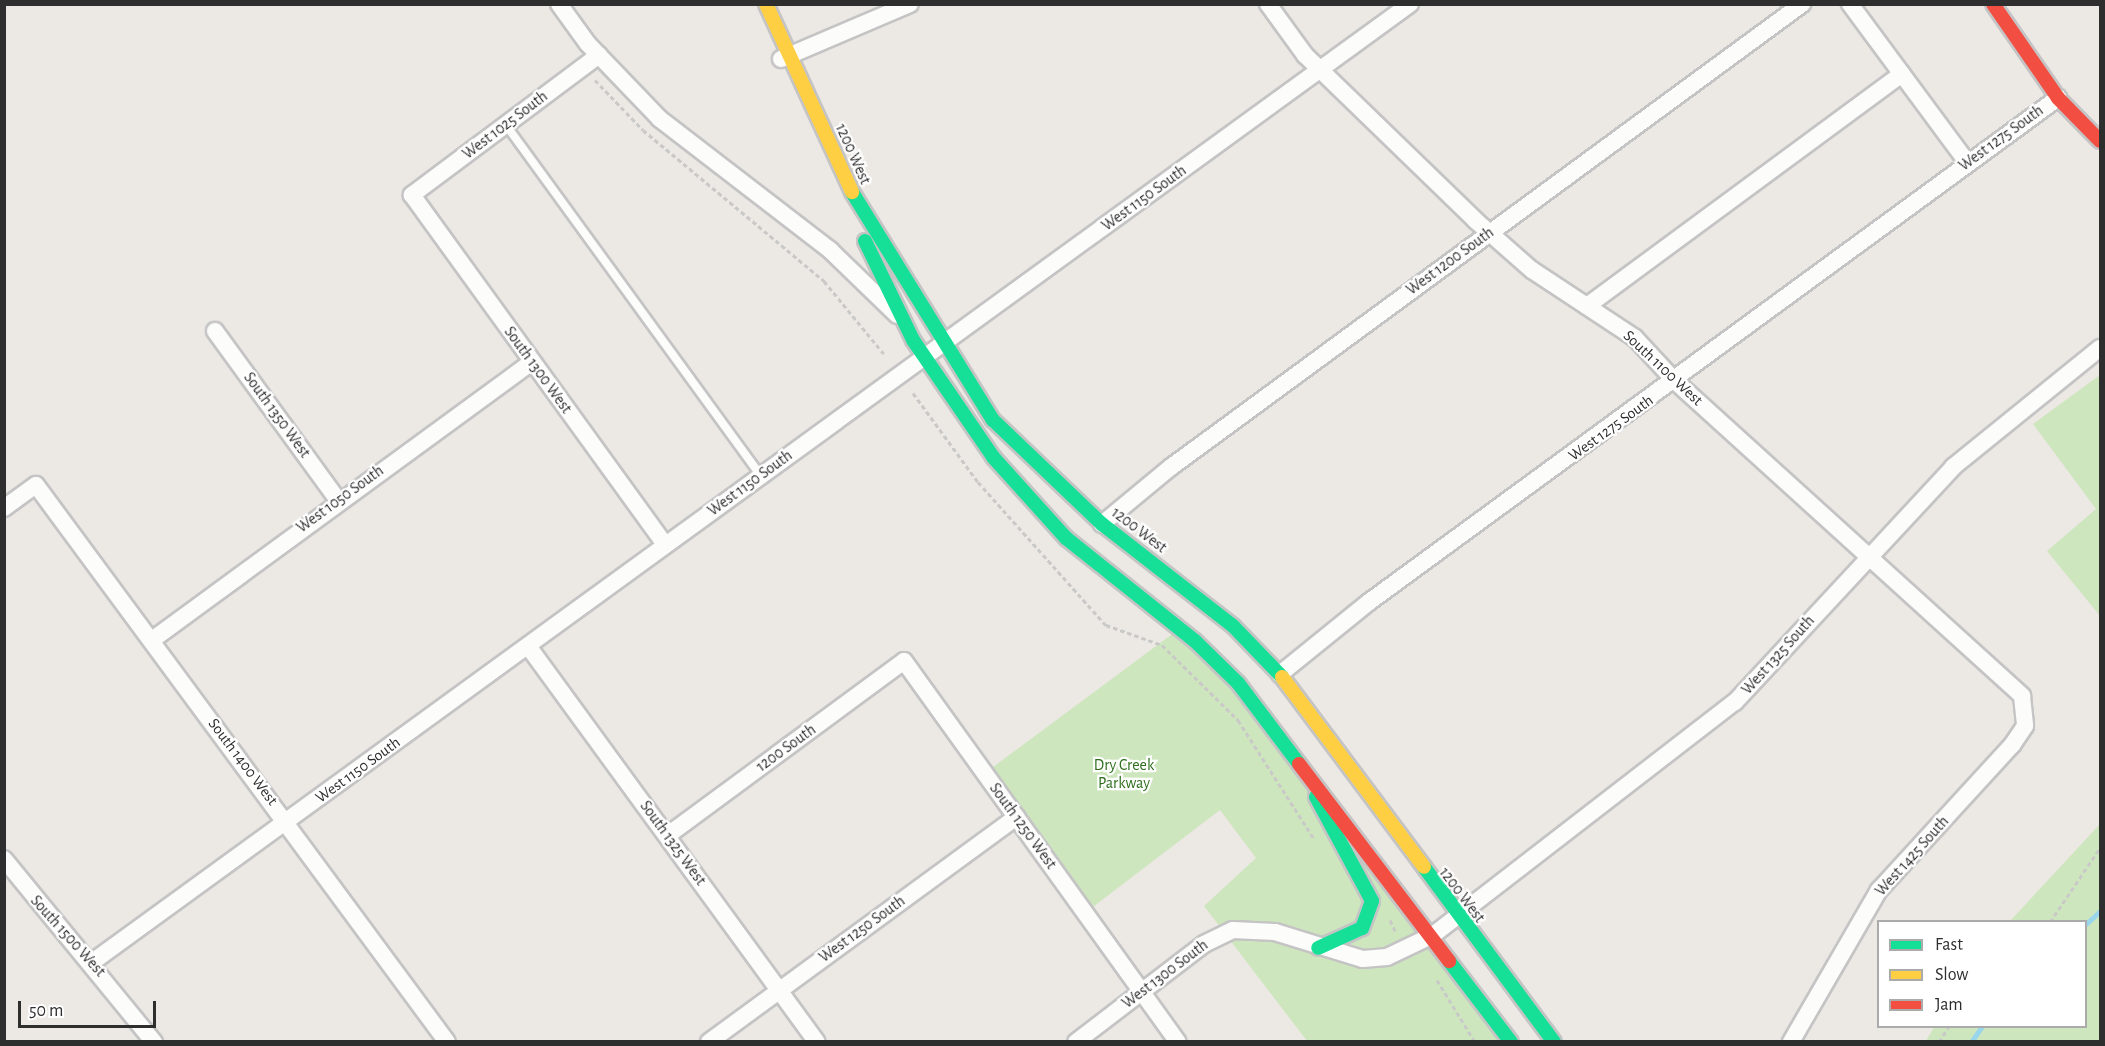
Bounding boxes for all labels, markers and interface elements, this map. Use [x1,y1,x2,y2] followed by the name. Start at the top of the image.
[459,87,551,163] street label: West 1025 South
[1955,101,2047,175] street label: West 1275 South
[831,121,875,187] street label: 1200 West
[1098,161,1190,235] street label: West 1150 South
[1402,223,1498,299] street label: West 1200 South
[500,323,576,417] street label: South 1300 West
[1619,326,1707,410] street label: South 1100 West
[240,368,314,462] street label: South 1350 West
[1565,391,1657,465] street label: West 1275 South
[704,446,796,520] street label: West 1150 South
[293,461,387,537] street label: West 1050 South
[1108,503,1170,557] street label: 1200 West
[1737,611,1819,699] street label: West 1325 South
[204,715,282,809] street label: South 1400 West
[752,720,820,776] street label: 1200 South
[312,733,404,807] street label: West 1150 South
[1094,755,1154,793] park label: Dry Creek Parkway
[985,779,1061,873] street label: South 1250 West
[636,797,710,889] street label: South 1325 West
[1871,812,1953,900] street label: West 1425 South
[1435,864,1489,926] street label: 1200 West
[26,891,110,981] street label: South 1500 West
[815,891,909,967] street label: West 1250 South
[1877,920,2087,1028] legend
[1118,935,1212,1013] street label: West 1300 South
[1935,936,1963,954] text: Fast
[1935,966,1968,984] text: Slow
[21,989,159,1027] scale bar
[1935,996,1963,1014] text: Jam
[29,1002,63,1020] text: 50 m

